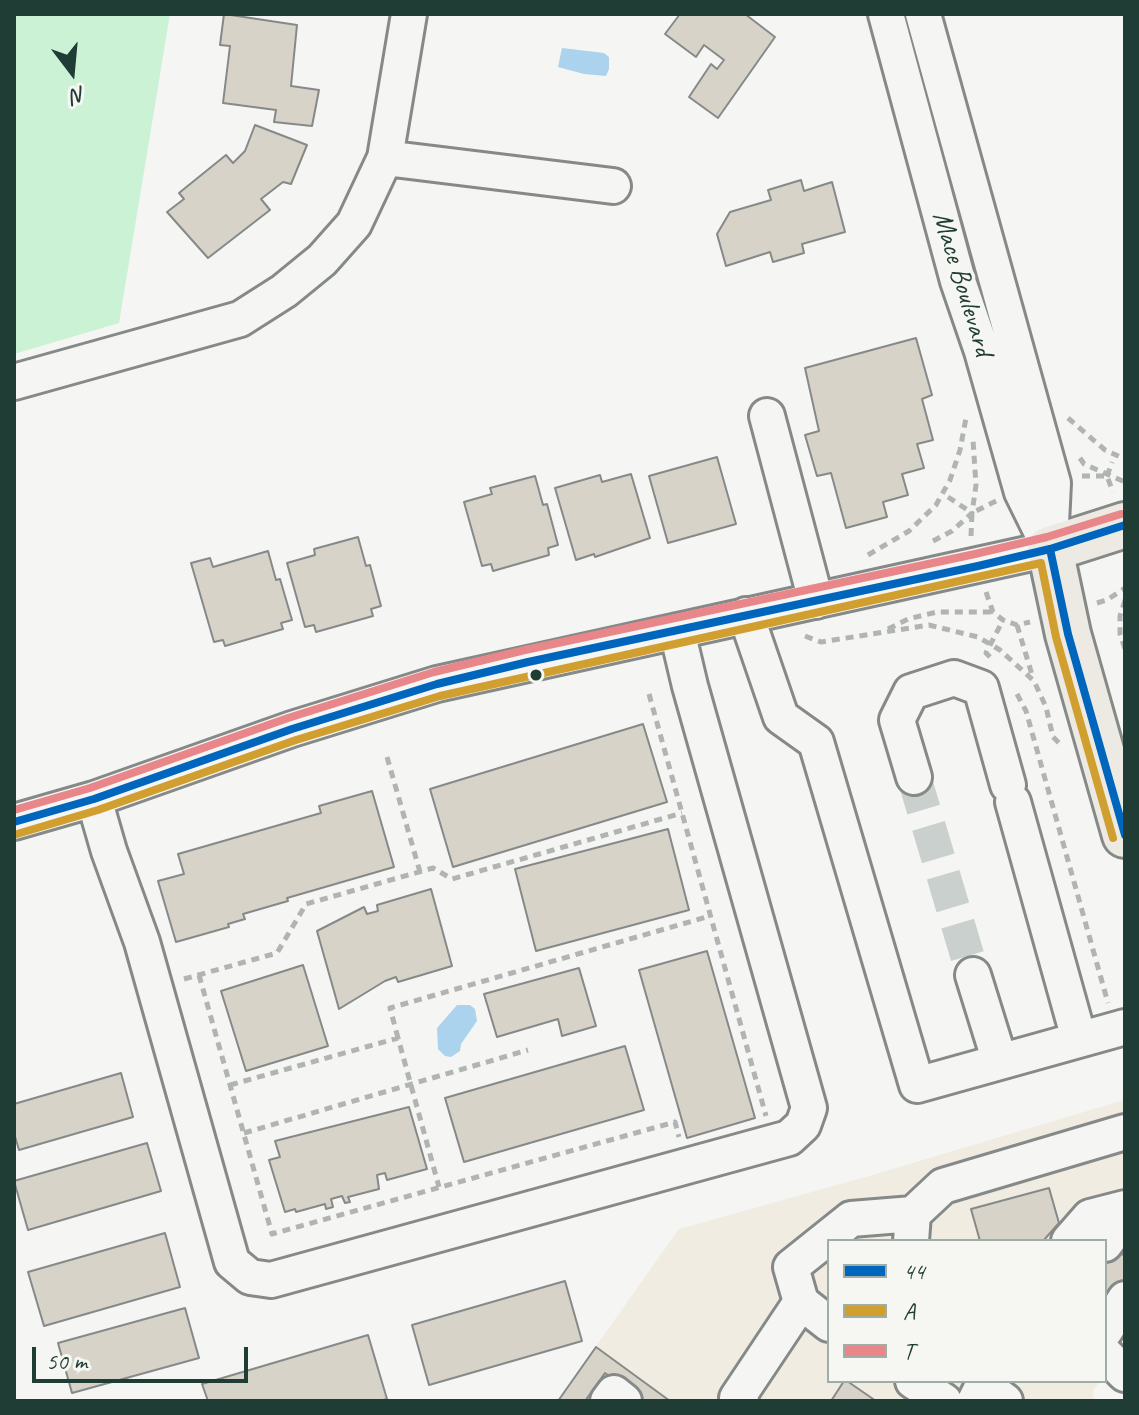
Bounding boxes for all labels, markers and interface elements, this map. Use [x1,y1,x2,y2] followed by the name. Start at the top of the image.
[32,32,112,112] north arrow
[68,80,89,110] text: N
[924,208,1000,360] street label: Mace Boulevard
[528,667,544,683] unlabelled marker
[827,1239,1107,1383] legend
[903,1256,925,1286] text: 44
[903,1296,915,1326] text: A
[36,1331,252,1381] scale bar
[903,1336,914,1366] text: T
[46,1346,87,1376] text: 50 m

